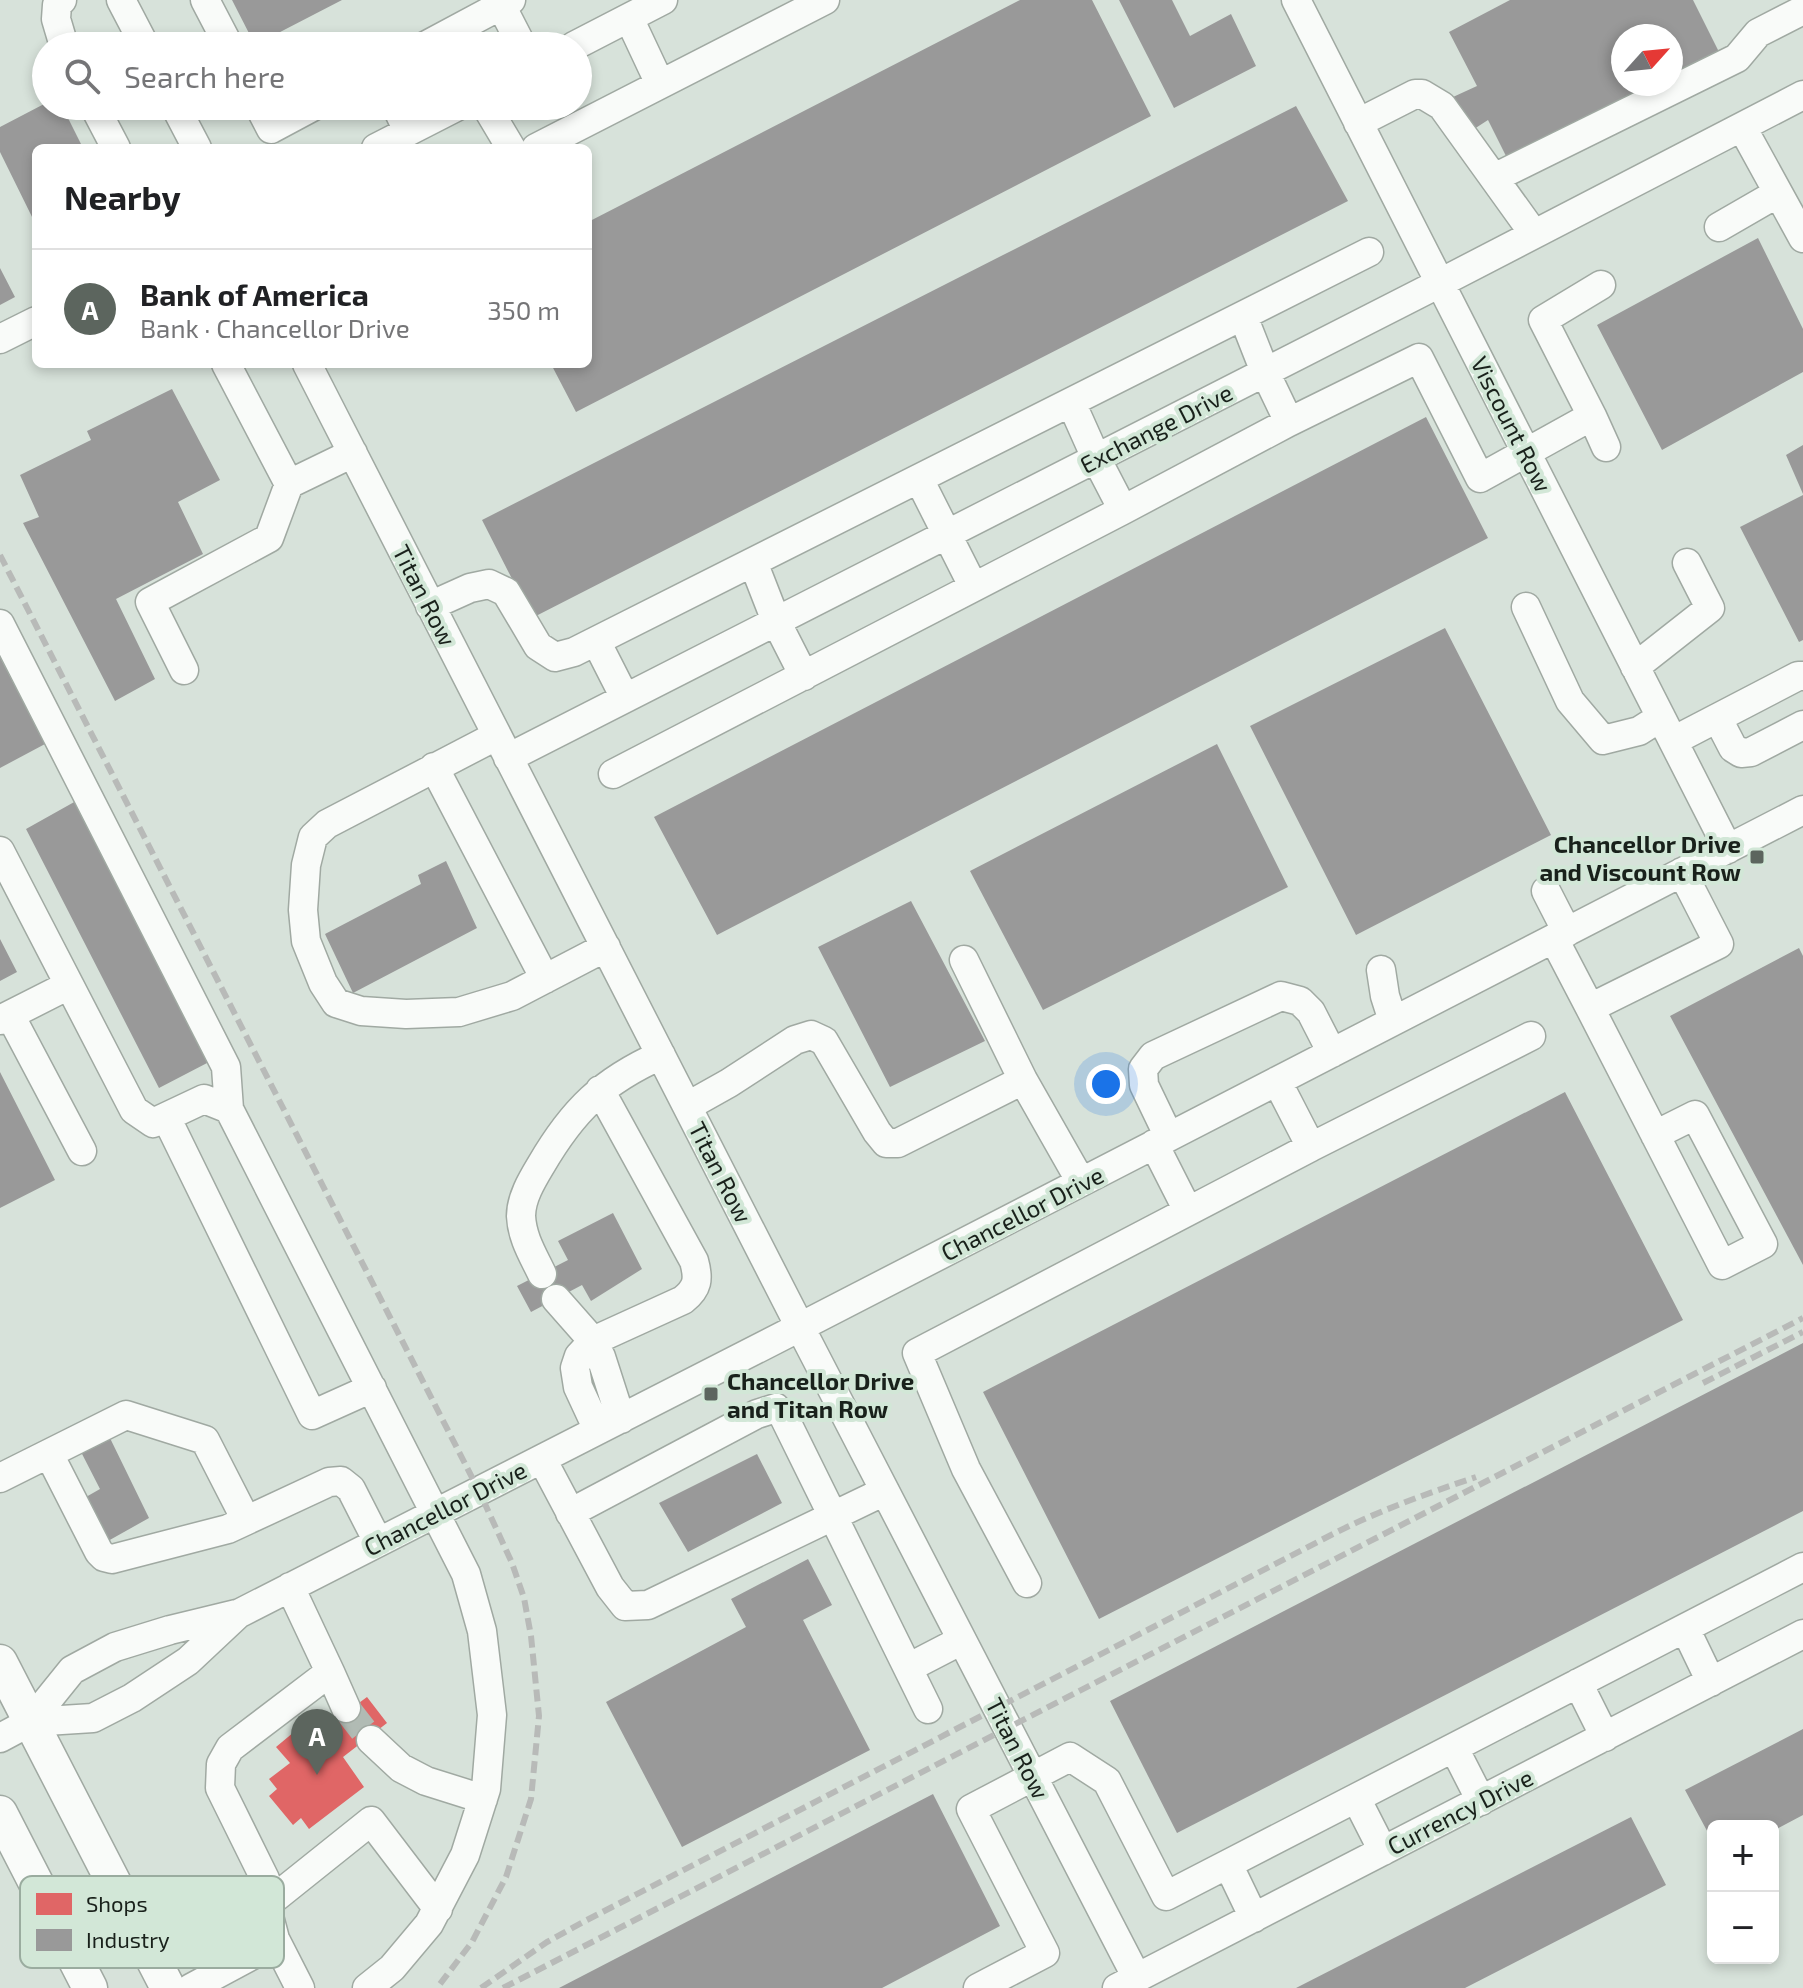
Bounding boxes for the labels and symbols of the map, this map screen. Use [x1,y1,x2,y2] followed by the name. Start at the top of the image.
[1611,24,1683,96] north arrow
[1465,351,1559,497] street label: Viscount Row
[1075,377,1237,479] street label: Exchange Drive
[387,540,463,651] street label: Titan Row
[1539,829,1742,886] place label: Chancellor Drive and Viscount Row
[1748,848,1766,866] marker: Chancellor Drive and Viscount Row
[1086,1064,1126,1104] your location
[683,1117,759,1228] street label: Titan Row
[936,1160,1108,1266] street label: Chancellor Drive
[727,1366,914,1423] place label: Chancellor Drive and Titan Row
[702,1385,720,1403] marker: Chancellor Drive and Titan Row
[359,1455,531,1561] street label: Chancellor Drive
[980,1693,1056,1804] street label: Titan Row
[291,1709,343,1775] pin: A
[1382,1762,1538,1860] street label: Currency Drive
[20,1876,284,1968] legend
[86,1890,148,1916] text: Shops
[86,1926,170,1952] text: Industry

